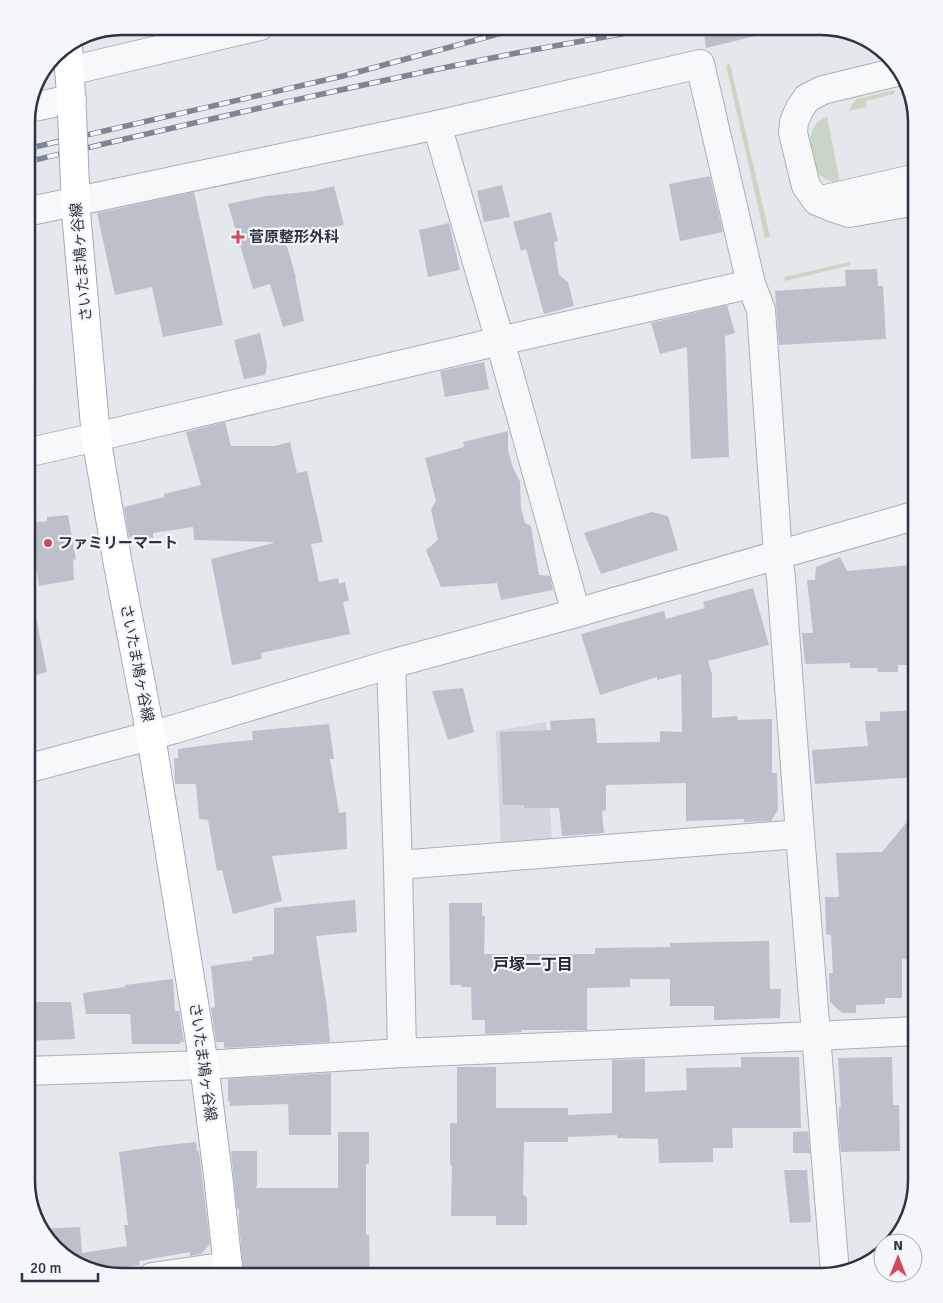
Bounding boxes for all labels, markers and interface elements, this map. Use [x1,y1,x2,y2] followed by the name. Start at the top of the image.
[67,202,95,322] street label: さいたま鳩ヶ谷線
[249,228,339,246] place label: 菅原整形外科
[231,230,245,244] marker: 菅原整形外科
[58,534,178,552] place label: ファミリーマート
[42,537,54,549] marker: ファミリーマート
[117,603,157,723] street label: さいたま鳩ヶ谷線
[493,955,573,975] district label: 戸塚一丁目
[186,1002,220,1122] street label: さいたま鳩ヶ谷線
[873,1233,923,1283] north arrow
[893,1237,903,1254] text: N
[22,1250,99,1282] scale bar
[30,1259,61,1277] text: 20 m

